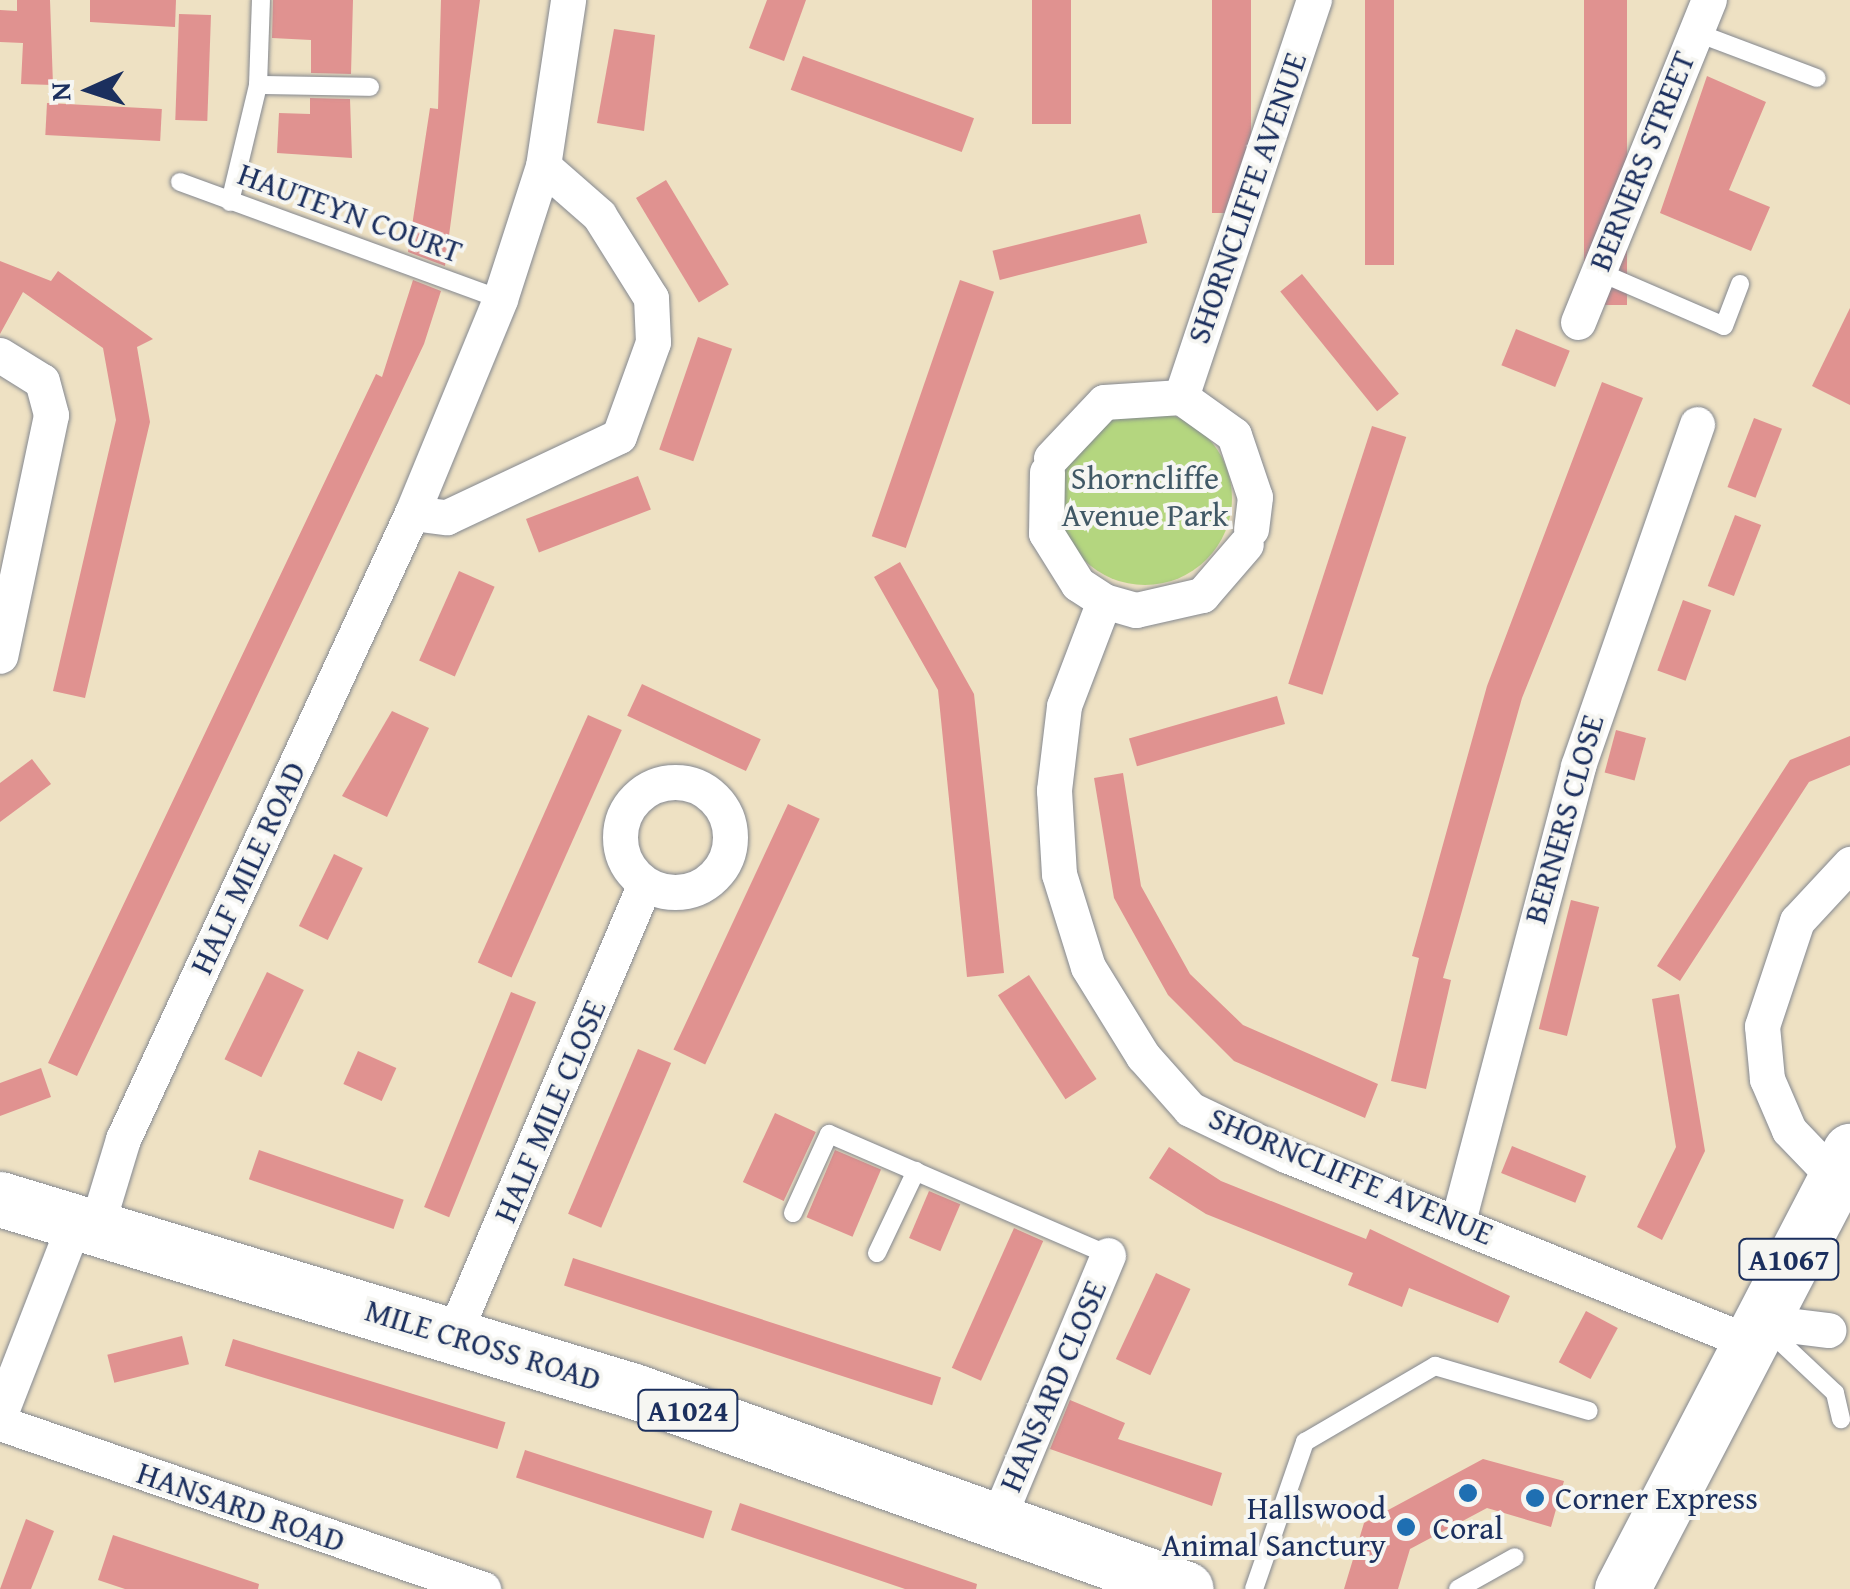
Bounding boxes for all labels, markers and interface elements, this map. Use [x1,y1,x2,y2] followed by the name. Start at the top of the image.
[40,40,140,140] north arrow
[1581,46,1703,276] street label: BERNERS STREET
[1179,47,1315,349] street label: SHORNCLIFFE AVENUE
[39,81,81,102] text: N
[233,155,467,271] street label: HAUTEYN COURT
[1061,460,1229,535] park label: Shorncliffe Avenue Park
[1516,710,1612,928] street label: BERNERS CLOSE
[182,756,314,980] street label: HALF MILE ROAD
[486,994,614,1228] street label: HALF MILE CLOSE
[1203,1099,1499,1253] street label: SHORNCLIFFE AVENUE
[1736,1234,1842,1284] road number: A1067
[991,1275,1115,1497] street label: HANSARD CLOSE
[361,1291,605,1399] street label: MILE CROSS ROAD
[636,1385,740,1435] road number: A1024
[132,1453,350,1561] street label: HANSARD ROAD
[1555,1479,1758,1517] place label: Corner Express
[1457,1482,1479,1504] marker: Coral
[1524,1487,1546,1509] marker: Corner Express
[1162,1490,1386,1565] place label: Hallswood Animal Sanctury
[1433,1509,1503,1547] place label: Coral
[1395,1516,1417,1538] marker: Hallswood Animal Sanctury

